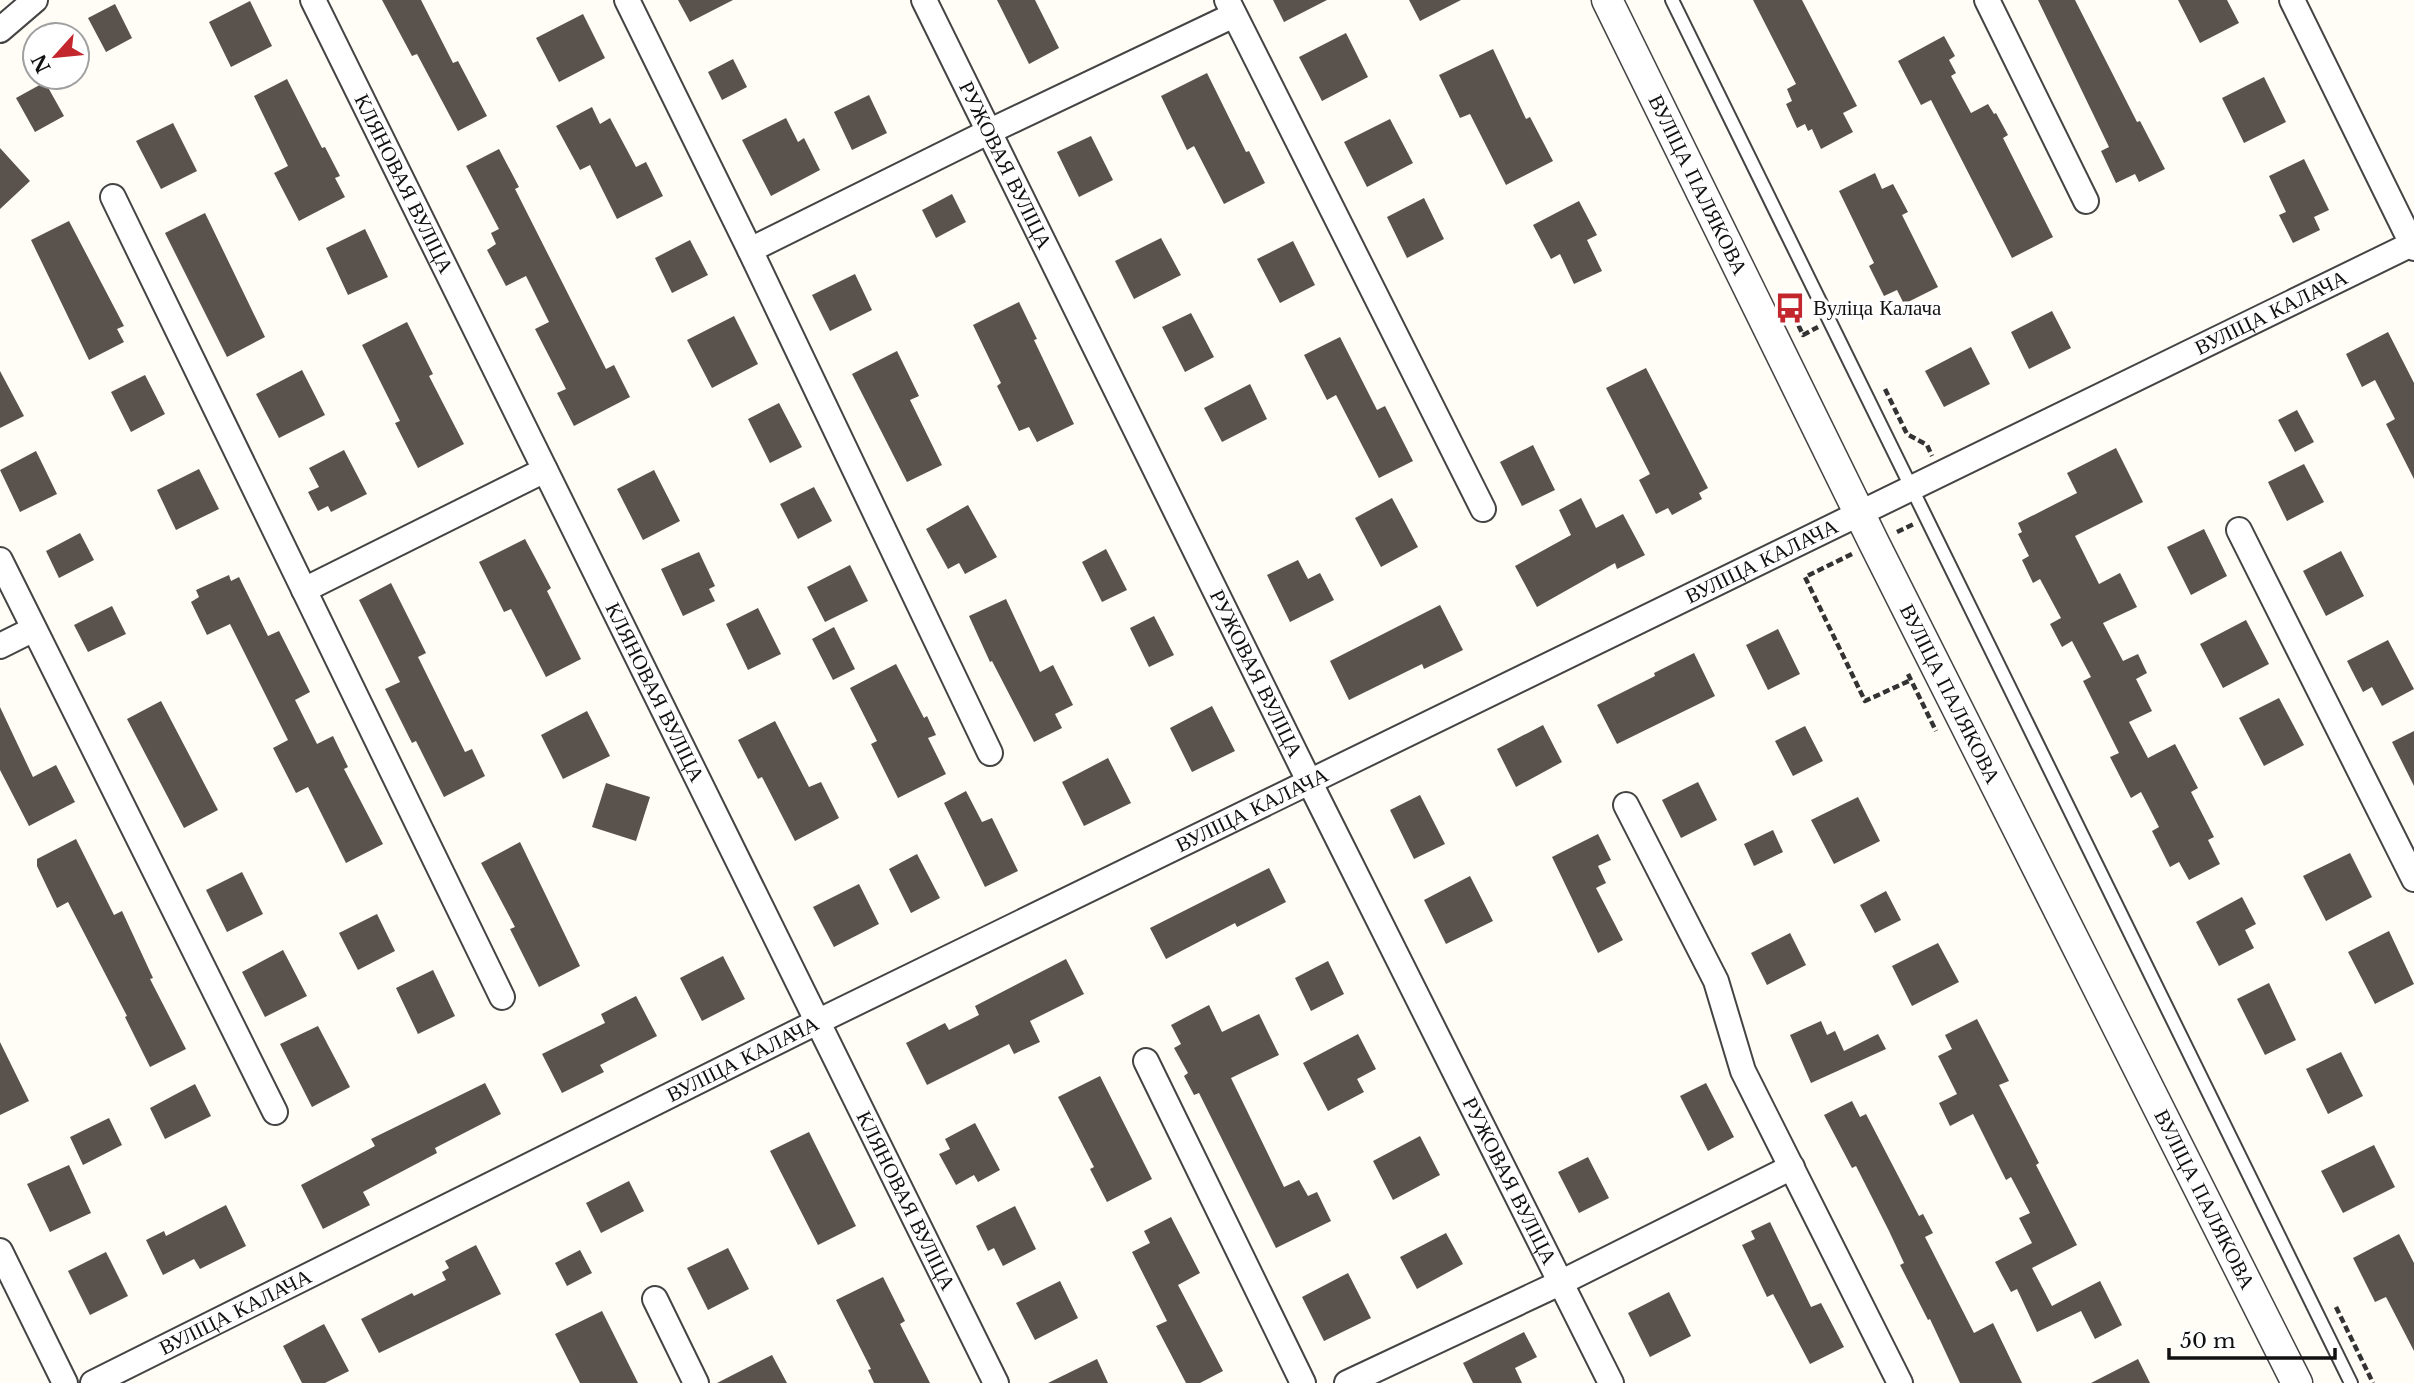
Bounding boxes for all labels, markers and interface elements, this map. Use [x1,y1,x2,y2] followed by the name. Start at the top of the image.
[21,21,91,91] north arrow
[27,50,56,77] text: N
[953,77,1058,254] street label: РУЖОВАЯ ВУЛІЦА
[349,90,459,279] street label: КЛЯНОВАЯ ВУЛІЦА
[1643,90,1754,280] street label: ВУЛІЦА ПАЛЯКОВА
[2191,264,2353,361] street label: ВУЛІЦА КАЛАЧА
[1773,291,1807,325] bus stop icon: Вуліца Калача
[1813,295,1942,321] place label: Вуліца Калача
[1681,513,1843,609] street label: ВУЛІЦА КАЛАЧА
[1204,585,1309,763] street label: РУЖОВАЯ ВУЛІЦА
[600,598,710,787] street label: КЛЯНОВАЯ ВУЛІЦА
[1894,600,2006,789] street label: ВУЛІЦА ПАЛЯКОВА
[1171,761,1333,858] street label: ВУЛІЦА КАЛАЧА
[662,1010,824,1108] street label: ВУЛІЦА КАЛАЧА
[1457,1093,1563,1269] street label: РУЖОВАЯ ВУЛІЦА
[2148,1105,2261,1294] street label: ВУЛІЦА ПАЛЯКОВА
[851,1107,962,1295] street label: КЛЯНОВАЯ ВУЛІЦА
[155,1263,316,1361] street label: ВУЛІЦА КАЛАЧА
[2169,1316,2335,1360] scale bar
[2180,1328,2236,1354] text: 50 m

